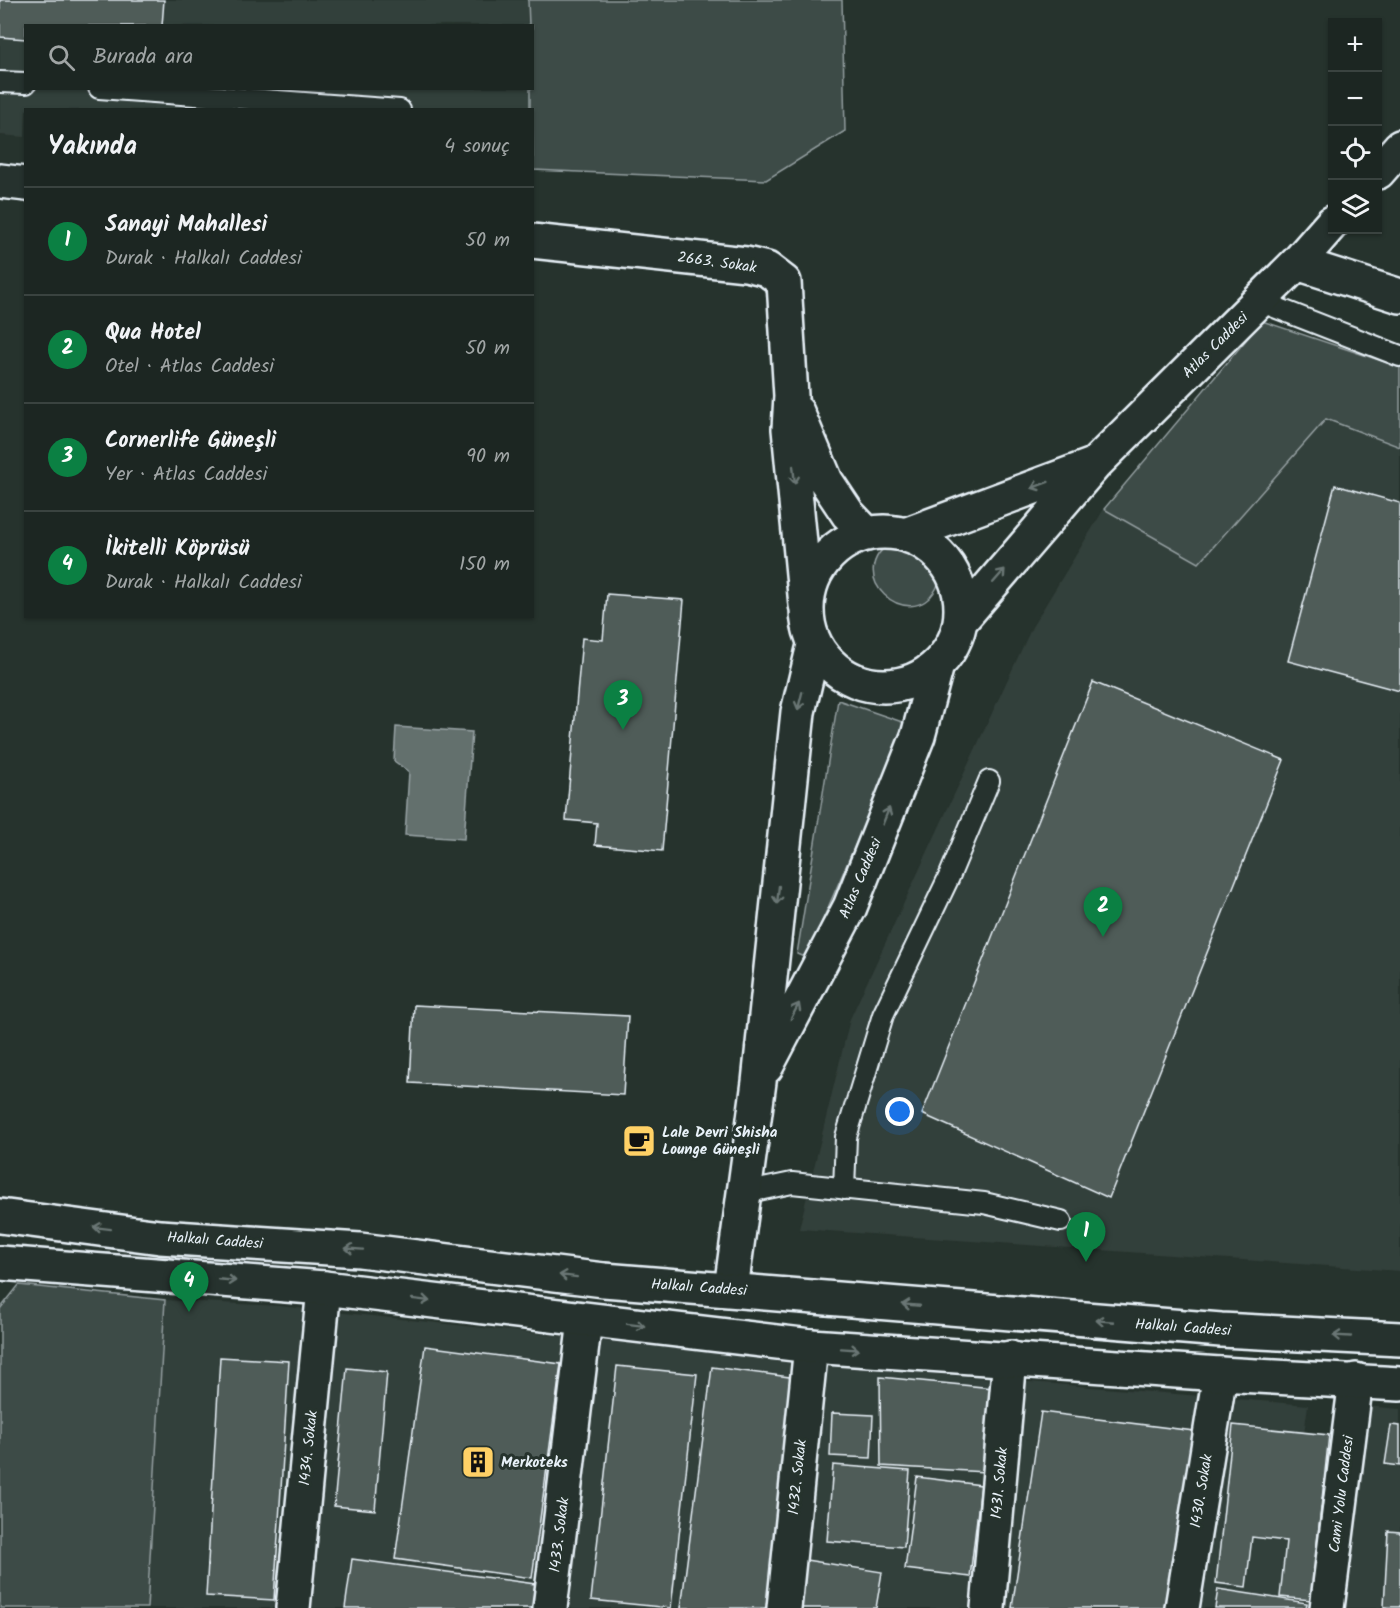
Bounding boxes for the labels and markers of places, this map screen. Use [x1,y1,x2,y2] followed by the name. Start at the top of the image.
[604,680,642,730] pin: 3
[1084,888,1122,937] pin: 2
[662,1121,778,1162] place label: Lale Devri Shisha Lounge Güneşli
[621,1123,657,1159] cafe icon: Lale Devri Shisha Lounge Güneşli
[1066,1212,1106,1262] pin: 1
[170,1262,208,1312] pin: 4
[460,1444,496,1480] building icon: Merkoteks
[501,1451,568,1475] place label: Merkoteks

